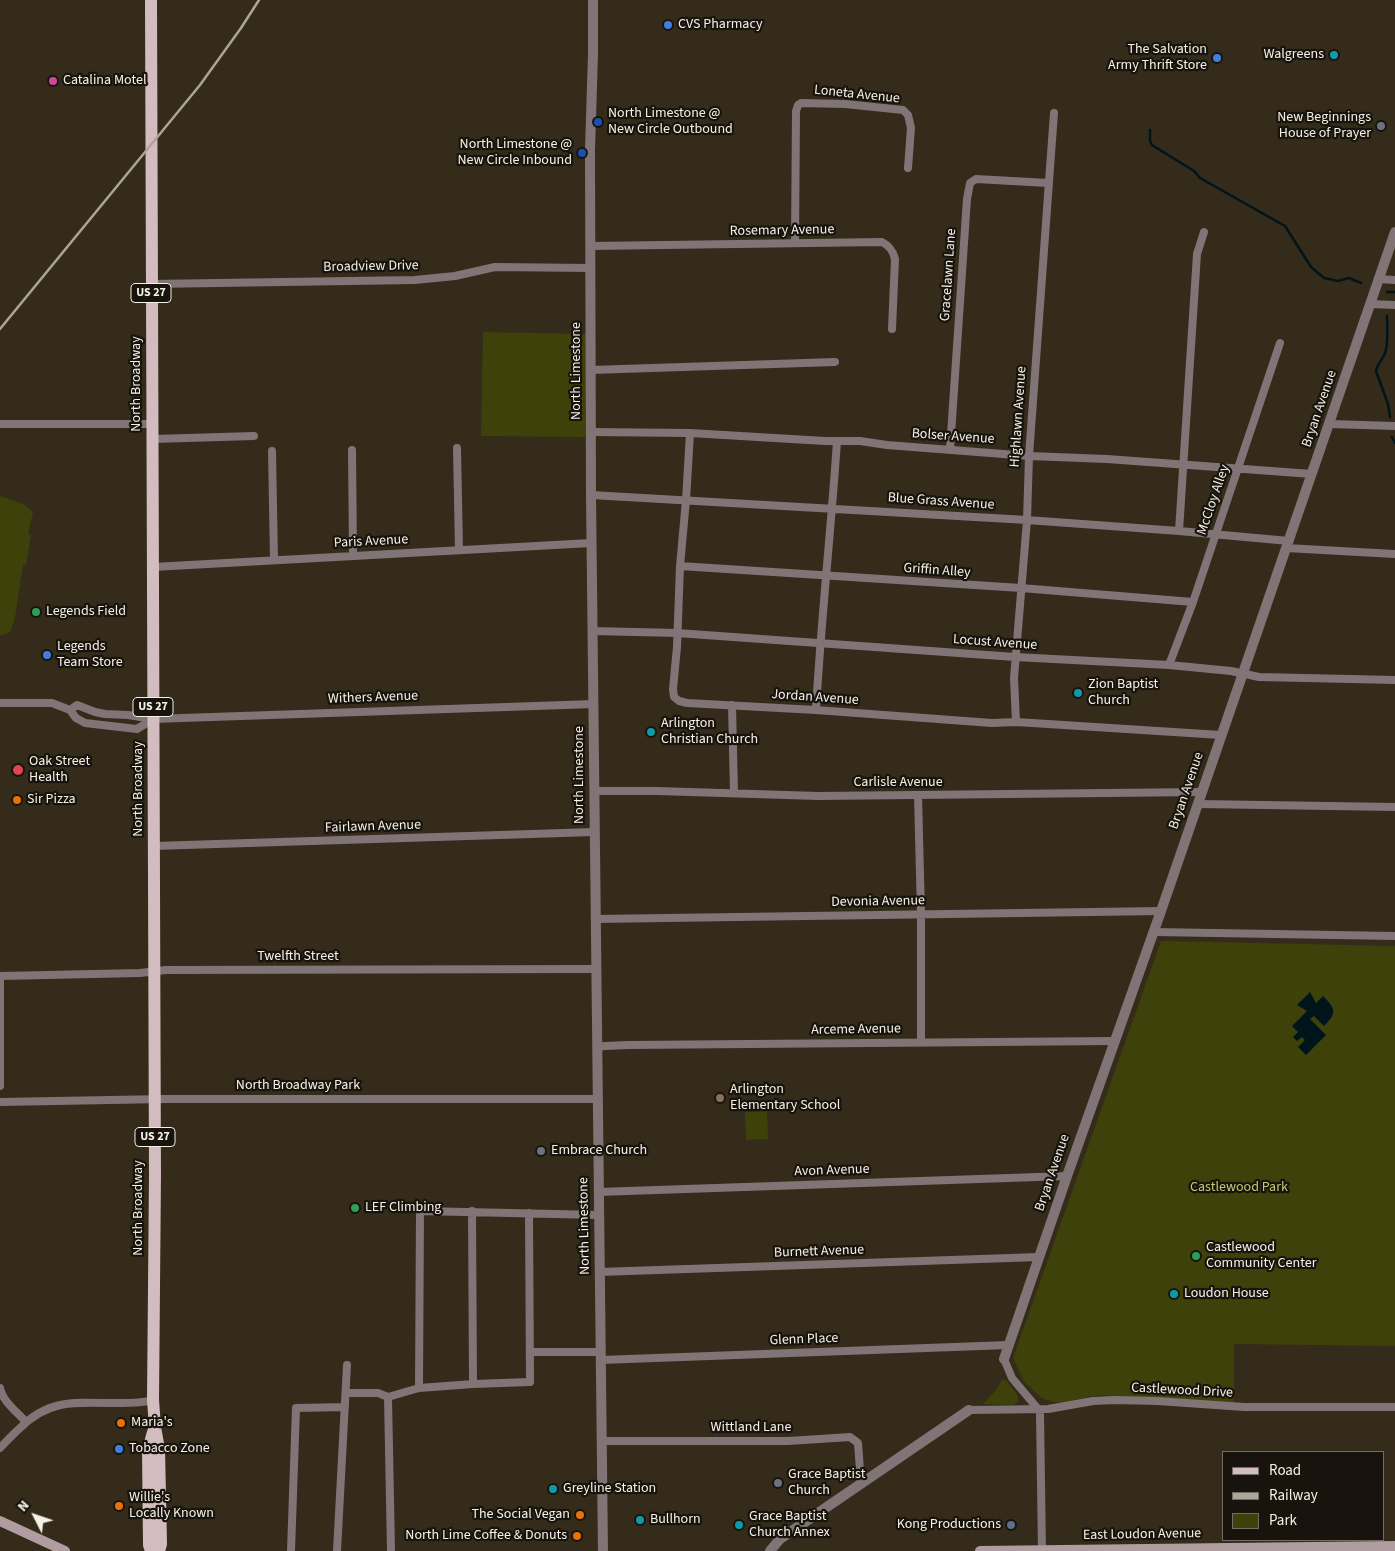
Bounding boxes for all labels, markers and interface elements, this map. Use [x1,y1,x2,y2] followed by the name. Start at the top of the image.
[678,17,762,33] place label: CVS Pharmacy
[662,19,674,31] marker: CVS Pharmacy
[1108,42,1207,74] place label: The Salvation Army Thrift Store
[1263,47,1324,63] place label: Walgreens
[1328,49,1340,61] marker: Walgreens
[1211,52,1223,64] marker: The Salvation Army Thrift Store
[63,73,146,89] place label: Catalina Motel
[47,75,59,87] marker: Catalina Motel
[813,82,901,108] street label: Loneta Avenue
[608,106,733,138] place label: North Limestone @ New Circle Outbound
[1277,110,1371,142] place label: New Beginnings House of Prayer
[592,116,604,128] marker: North Limestone @ New Circle Outbound
[1375,120,1387,132] marker: New Beginnings House of Prayer
[457,137,572,170] place label: North Limestone @ New Circle Inbound
[576,147,588,159] marker: North Limestone @ New Circle Inbound
[730,222,834,240] street label: Rosemary Avenue
[937,228,961,322] street label: Gracelawn Lane
[323,258,419,276] street label: Broadview Drive
[131,284,171,302] road number: US 27
[569,322,585,420] street label: North Limestone
[129,336,145,432] street label: North Broadway
[1007,366,1031,468] street label: Highlawn Avenue
[1299,368,1341,450] street label: Bryan Avenue
[911,426,995,448] street label: Bolser Avenue
[1194,463,1234,537] street label: McCloy Alley
[887,490,995,514] street label: Blue Grass Avenue
[333,532,409,552] street label: Paris Avenue
[903,560,971,582] street label: Griffin Alley
[46,604,126,620] place label: Legends Field
[30,606,42,618] marker: Legends Field
[952,632,1038,654] street label: Locust Avenue
[57,639,123,672] place label: Legends Team Store
[41,649,53,661] marker: Legends Team Store
[1088,677,1158,710] place label: Zion Baptist Church
[771,687,859,709] street label: Jordan Avenue
[1072,687,1084,699] marker: Zion Baptist Church
[328,688,418,708] street label: Withers Avenue
[133,698,173,716] road number: US 27
[661,716,758,749] place label: Arlington Christian Church
[572,726,588,824] street label: North Limestone
[645,726,657,738] marker: Arlington Christian Church
[131,741,147,837] street label: North Broadway
[1166,750,1208,832] street label: Bryan Avenue
[29,754,90,786] place label: Oak Street Health
[11,763,25,777] marker: Oak Street Health
[853,775,943,791] street label: Carlisle Avenue
[27,792,76,808] place label: Sir Pizza
[11,794,23,806] marker: Sir Pizza
[325,817,421,837] street label: Fairlawn Avenue
[831,893,925,911] street label: Devonia Avenue
[257,949,339,965] street label: Twelfth Street
[811,1021,901,1039] street label: Arceme Avenue
[236,1078,360,1094] street label: North Broadway Park
[730,1082,840,1114] place label: Arlington Elementary School
[714,1092,726,1104] marker: Arlington Elementary School
[135,1128,175,1146] road number: US 27
[1032,1132,1074,1214] street label: Bryan Avenue
[551,1143,647,1159] place label: Embrace Church
[535,1145,547,1157] marker: Embrace Church
[131,1160,147,1256] street label: North Broadway
[794,1161,870,1181] street label: Avon Avenue
[576,1177,594,1275] street label: North Limestone
[1190,1180,1288,1196] park label: Castlewood Park
[365,1200,441,1216] place label: LEF Climbing
[349,1202,361,1214] marker: LEF Climbing
[1206,1240,1317,1272] place label: Castlewood Community Center
[774,1242,864,1262] street label: Burnett Avenue
[1190,1250,1202,1262] marker: Castlewood Community Center
[1184,1286,1269,1302] place label: Loudon House
[1168,1288,1180,1300] marker: Loudon House
[769,1330,839,1350] street label: Glenn Place
[1131,1380,1233,1402] street label: Castlewood Drive
[131,1415,173,1431] place label: Maria's
[115,1417,127,1429] marker: Maria's
[711,1420,791,1436] street label: Wittland Lane
[129,1441,210,1457] place label: Tobacco Zone
[113,1443,125,1455] marker: Tobacco Zone
[1222,1451,1385,1541] legend
[1269,1460,1301,1481] text: Road
[788,1467,865,1500] place label: Grace Baptist Church
[772,1477,784,1489] marker: Grace Baptist Church
[563,1481,656,1497] place label: Greyline Station
[547,1483,559,1495] marker: Greyline Station
[1269,1485,1318,1506] text: Railway
[129,1490,214,1522] place label: Willie's Locally Known
[10,1491,60,1541] north arrow
[13,1496,34,1516] text: N
[113,1500,125,1512] marker: Willie's Locally Known
[471,1507,570,1523] place label: The Social Vegan
[574,1509,586,1521] marker: The Social Vegan
[749,1509,830,1541] place label: Grace Baptist Church Annex
[1269,1510,1297,1531] text: Park
[650,1512,701,1528] place label: Bullhorn
[634,1514,646,1526] marker: Bullhorn
[897,1517,1001,1533] place label: Kong Productions
[733,1519,745,1531] marker: Grace Baptist Church Annex
[1005,1519,1017,1531] marker: Kong Productions
[1083,1526,1201,1544] street label: East Loudon Avenue
[405,1528,567,1544] place label: North Lime Coffee & Donuts
[571,1530,583,1542] marker: North Lime Coffee & Donuts

